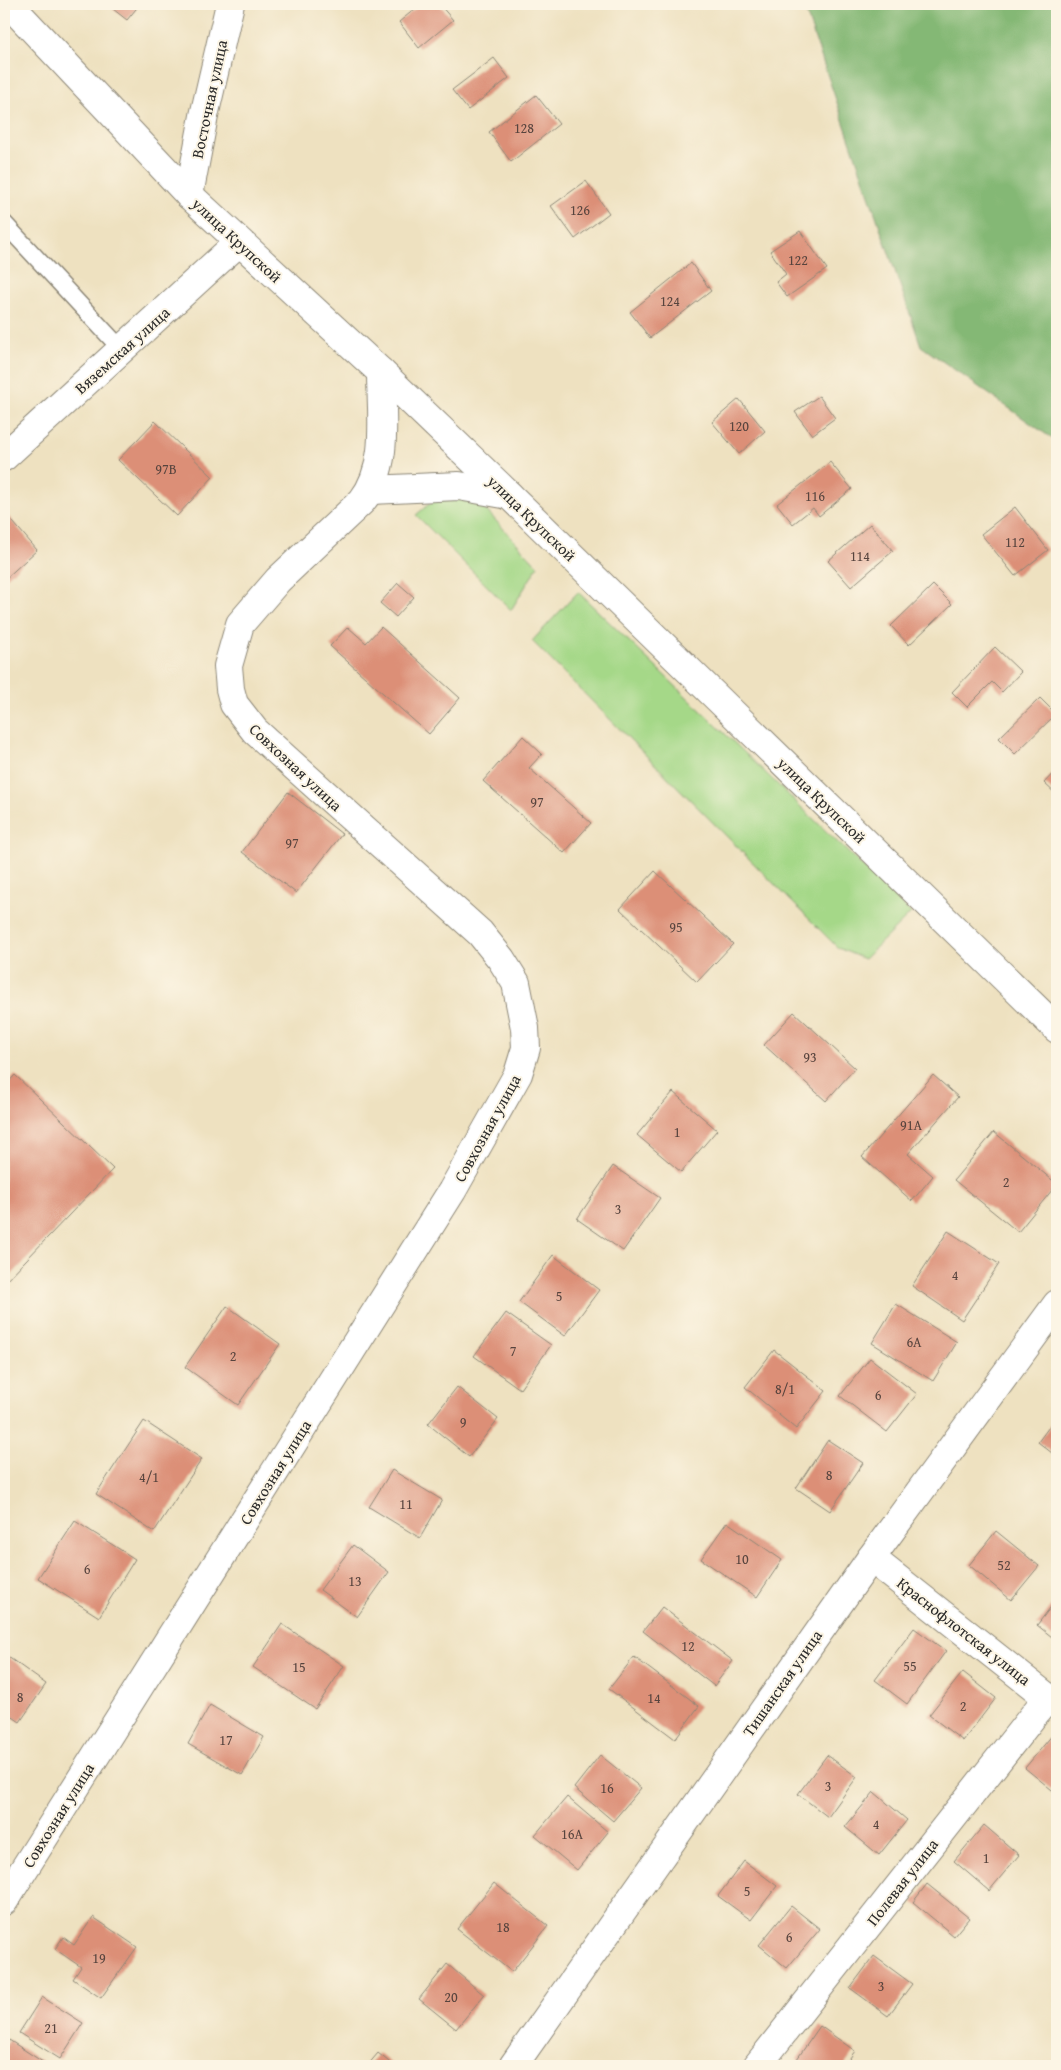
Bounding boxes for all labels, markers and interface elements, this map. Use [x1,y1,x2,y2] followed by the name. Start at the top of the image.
[185,37,233,160] street label: Восточная улица
[514,118,534,138] house number: 128
[186,191,288,288] street label: улица Крупской
[570,200,590,220] house number: 126
[788,250,808,270] house number: 122
[660,291,680,311] house number: 124
[69,300,175,399] street label: Вяземская улица
[729,416,749,436] house number: 120
[155,459,177,479] house number: 97В
[481,469,582,567] street label: улица Крупской
[805,486,825,506] house number: 116
[1005,532,1025,552] house number: 112
[850,546,870,566] house number: 114
[244,717,348,817] street label: Совхозная улица
[771,751,872,849] street label: улица Крупской
[530,792,544,812] house number: 97
[285,833,299,853] house number: 97
[669,917,683,937] house number: 95
[803,1047,817,1067] house number: 93
[448,1070,527,1186] street label: Совхозная улица
[900,1115,922,1135] house number: 91А
[674,1122,680,1142] house number: 1
[1003,1172,1009,1192] house number: 2
[615,1199,621,1219] house number: 3
[952,1265,959,1285] house number: 4
[556,1286,562,1306] house number: 5
[906,1332,922,1352] house number: 6А
[510,1341,517,1361] house number: 7
[230,1346,236,1366] house number: 2
[775,1379,795,1399] house number: 8/1
[875,1385,882,1405] house number: 6
[460,1412,467,1432] house number: 9
[233,1415,317,1529] street label: Совхозная улица
[826,1465,833,1485] house number: 8
[139,1467,159,1487] house number: 4/1
[399,1494,413,1514] house number: 11
[735,1549,749,1569] house number: 10
[997,1555,1011,1575] house number: 52
[84,1559,91,1579] house number: 6
[348,1571,362,1591] house number: 13
[892,1571,1036,1691] street label: Краснофлотская улица
[736,1624,828,1741] street label: Тишанская улица
[681,1636,695,1656] house number: 12
[903,1656,917,1676] house number: 55
[292,1657,306,1677] house number: 15
[17,1687,24,1707] house number: 8
[647,1688,661,1708] house number: 14
[960,1696,966,1716] house number: 2
[219,1730,233,1750] house number: 17
[16,1758,100,1872] street label: Совхозная улица
[825,1776,831,1796] house number: 3
[600,1778,614,1798] house number: 16
[873,1814,880,1834] house number: 4
[561,1824,583,1844] house number: 16А
[860,1833,944,1931] street label: Полевая улица
[983,1848,989,1868] house number: 1
[744,1881,750,1901] house number: 5
[496,1917,510,1937] house number: 18
[786,1927,793,1947] house number: 6
[92,1948,106,1968] house number: 19
[878,1976,884,1996] house number: 3
[444,1987,458,2007] house number: 20
[44,2018,58,2038] house number: 21

